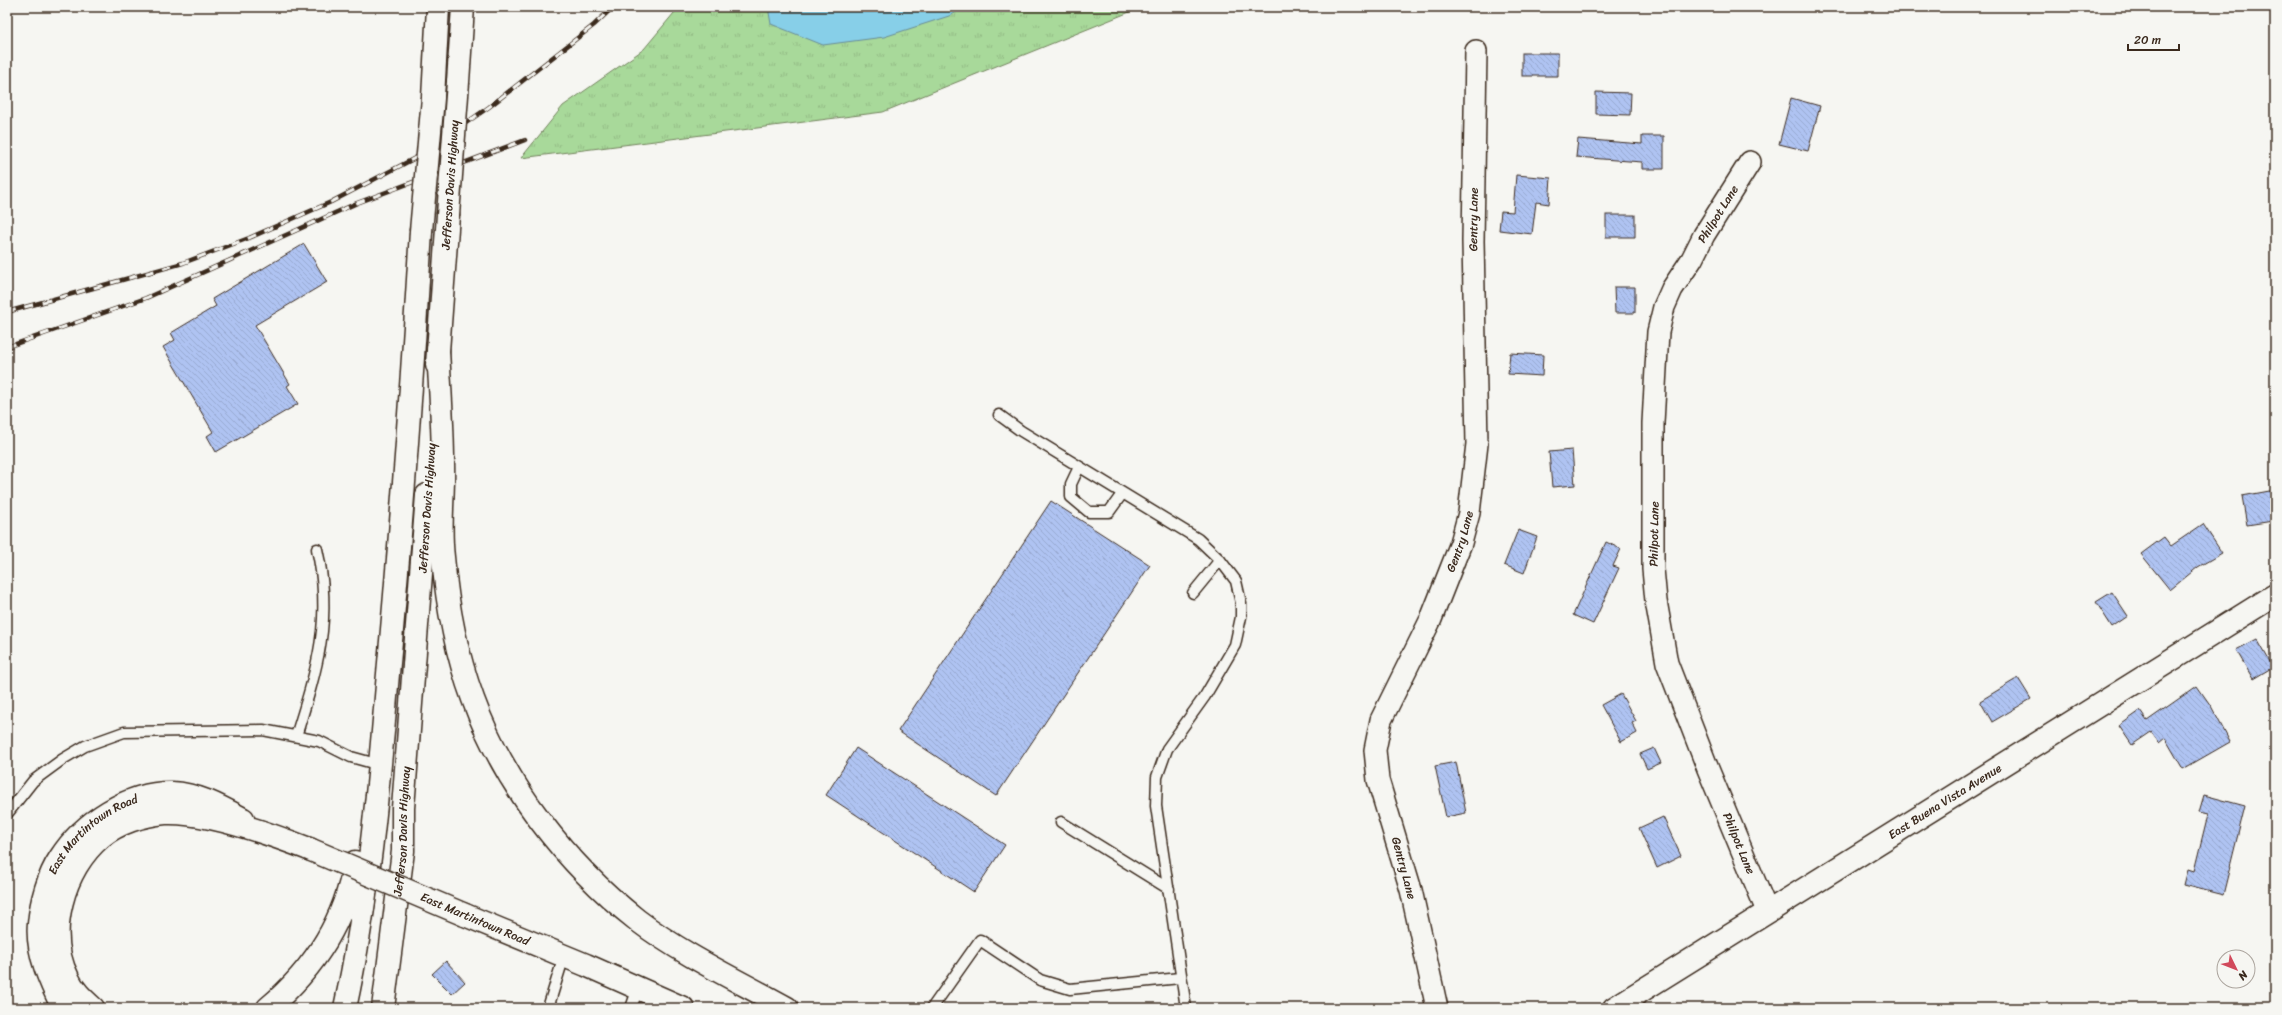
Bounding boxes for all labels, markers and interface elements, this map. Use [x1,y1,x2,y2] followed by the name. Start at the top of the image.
[2128,26,2179,52] scale bar
[2134,29,2161,51] text: 20 m
[434,119,466,252] street label: Jefferson Davis Highway
[1691,180,1745,248] street label: Philpot Lane
[1462,187,1485,252] street label: Gentry Lane
[411,442,443,575] street label: Jefferson Davis Highway
[1642,501,1666,567] street label: Philpot Lane
[1439,508,1480,576] street label: Gentry Lane
[1883,757,2006,845] street label: East Buena Vista Avenue
[386,765,417,898] street label: Jefferson Davis Highway
[42,788,141,878] street label: East Martintown Road
[1716,809,1762,878] street label: Philpot Lane
[1385,834,1423,902] street label: Gentry Lane
[417,886,534,952] street label: East Martintown Road
[2216,949,2256,989] north arrow
[2233,965,2253,985] text: N

